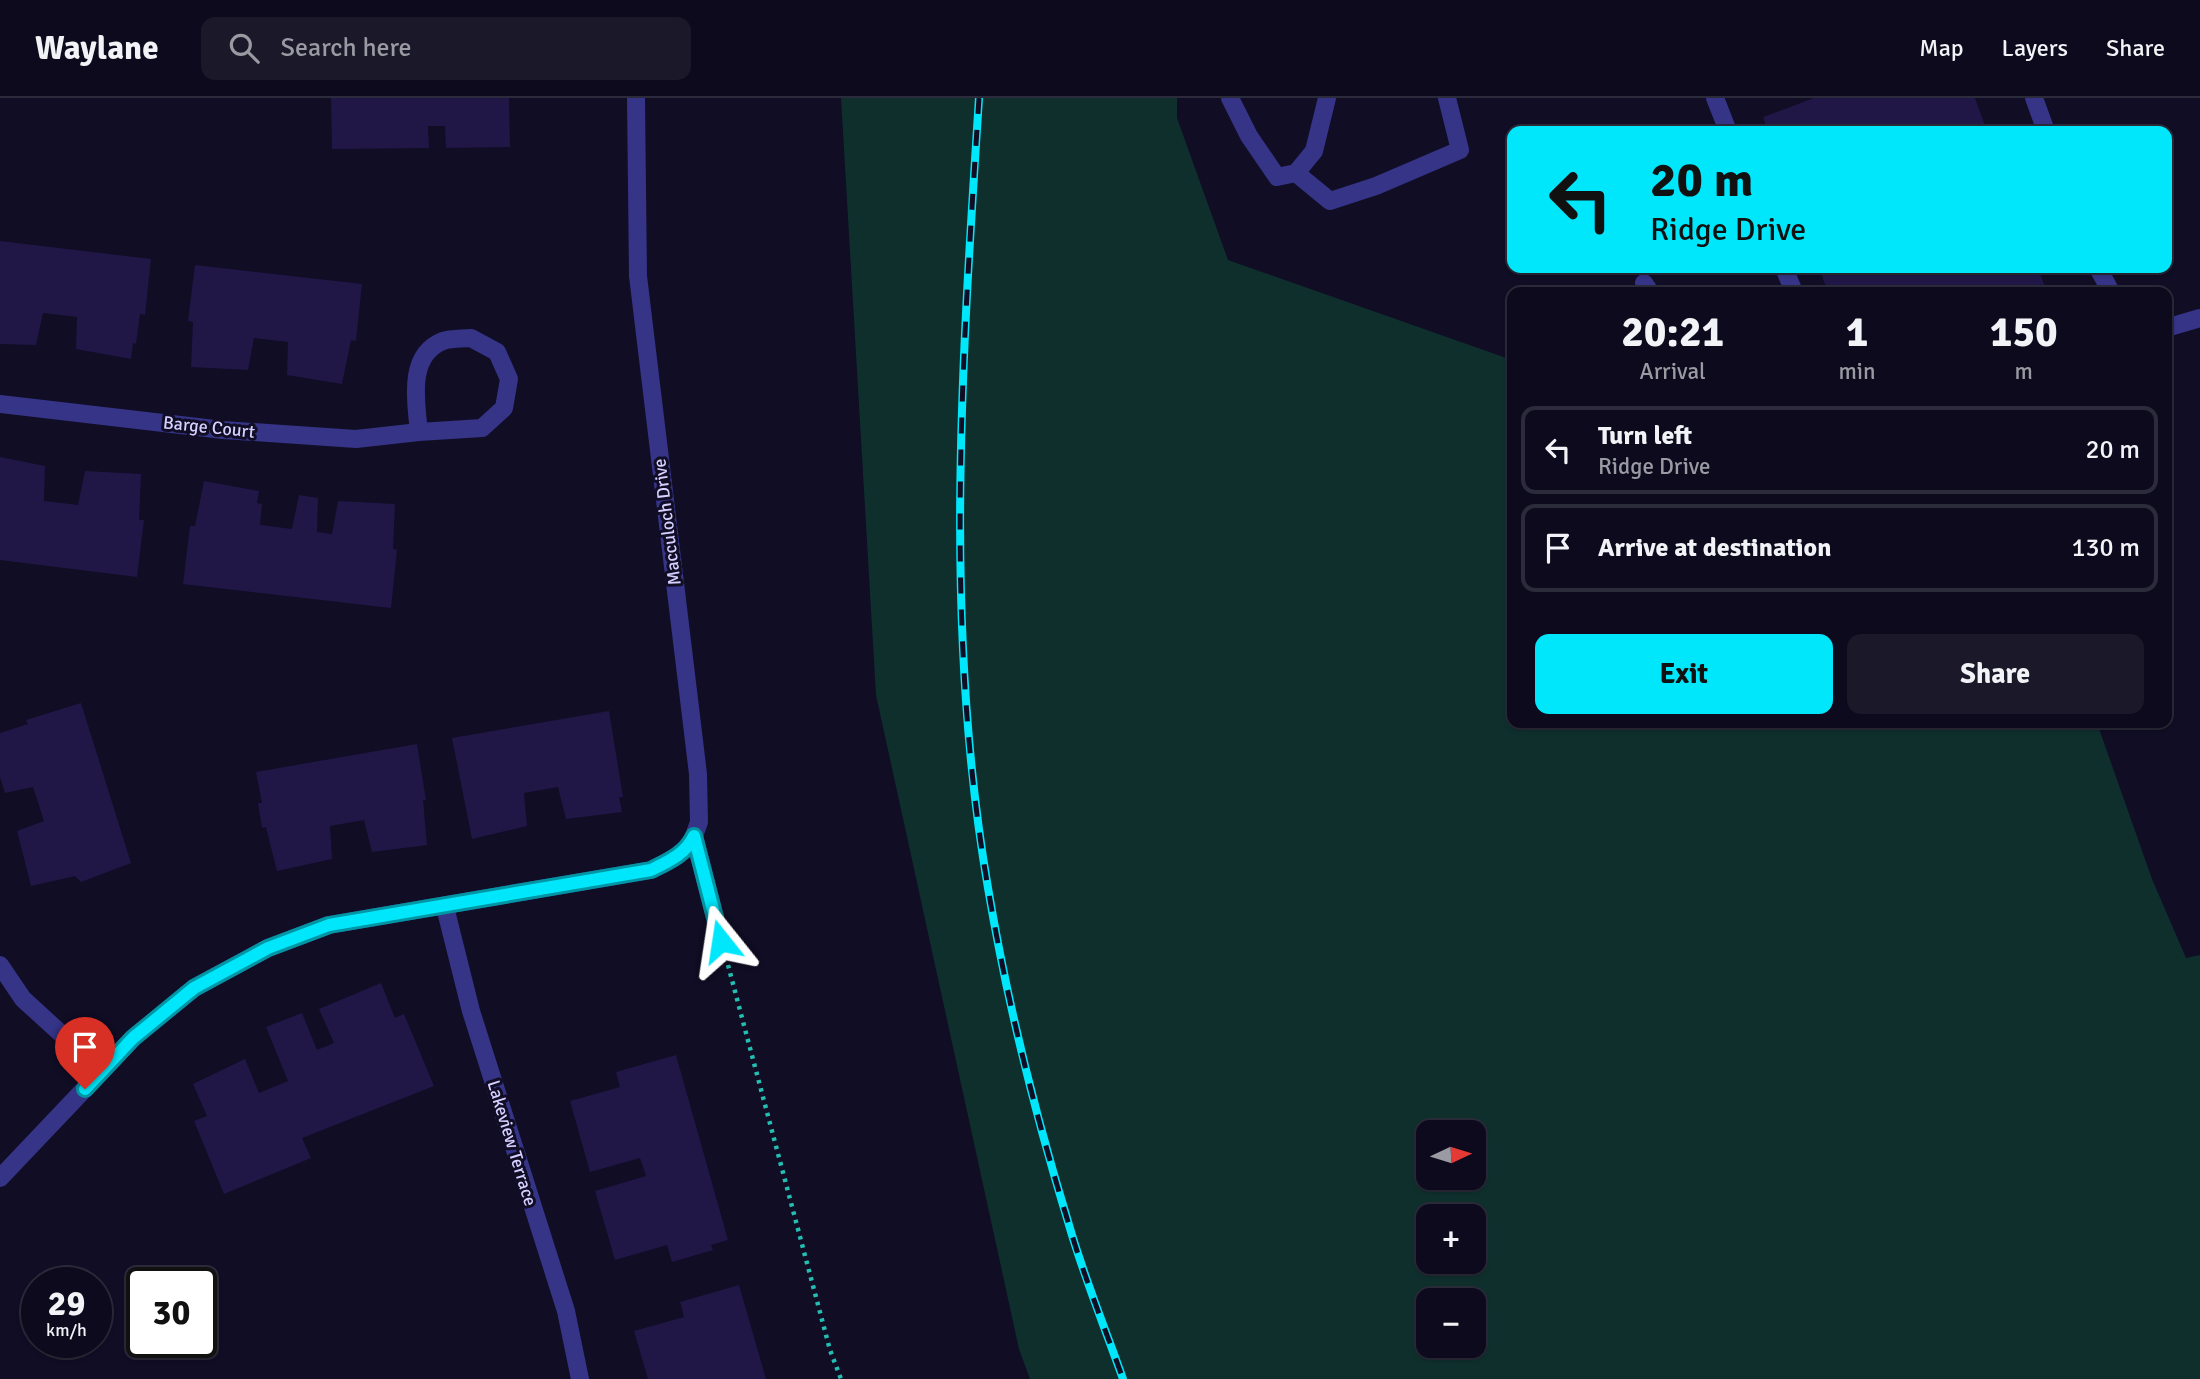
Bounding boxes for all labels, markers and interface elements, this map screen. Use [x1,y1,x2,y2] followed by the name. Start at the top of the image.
[201,17,691,80] search box
[35,28,159,69] text: Waylane
[225,29,263,67] icon: search
[281,32,412,64] text: Search here
[1919,33,1964,63] text: Map
[2002,33,2068,63] text: Layers
[2106,33,2165,63] text: Share
[1650,150,1753,210] text: 20 m
[1535,154,1626,245] icon: left
[1650,210,1806,249] text: Ridge Drive
[1621,307,1724,358] text: 20:21
[1846,307,1868,358] text: 1
[1990,307,2058,358] text: 150
[1640,357,1706,386] text: Arrival
[1838,357,1876,386] text: min
[2015,357,2033,386] text: m
[162,411,256,443] street label: Barge Court
[1598,420,1692,452] text: Turn left
[1539,431,1577,469] icon: left
[2085,434,2140,466] text: 20 m
[1598,452,1710,481] text: Ridge Drive
[648,457,686,587] street label: Macculoch Drive
[1539,529,1577,567] icon: arrive
[1598,532,1831,564] text: Arrive at destination
[2071,532,2140,564] text: 130 m
[1535,634,1833,714] button: Exit
[1847,634,2144,714] button: Share
[684,904,758,978] position arrow
[55,1017,115,1089] pin
[66,1028,104,1066] icon: arrive
[482,1077,542,1209] street label: Lakeview Terrace
[1416,1120,1486,1190] north arrow
[1416,1120,1486,1358] map controls
[1416,1204,1486,1274] button: +
[126,1267,217,1358] speed limit sign: 30
[48,1282,85,1325] text: 29
[1416,1288,1486,1358] button: −
[46,1319,87,1341] text: km/h

